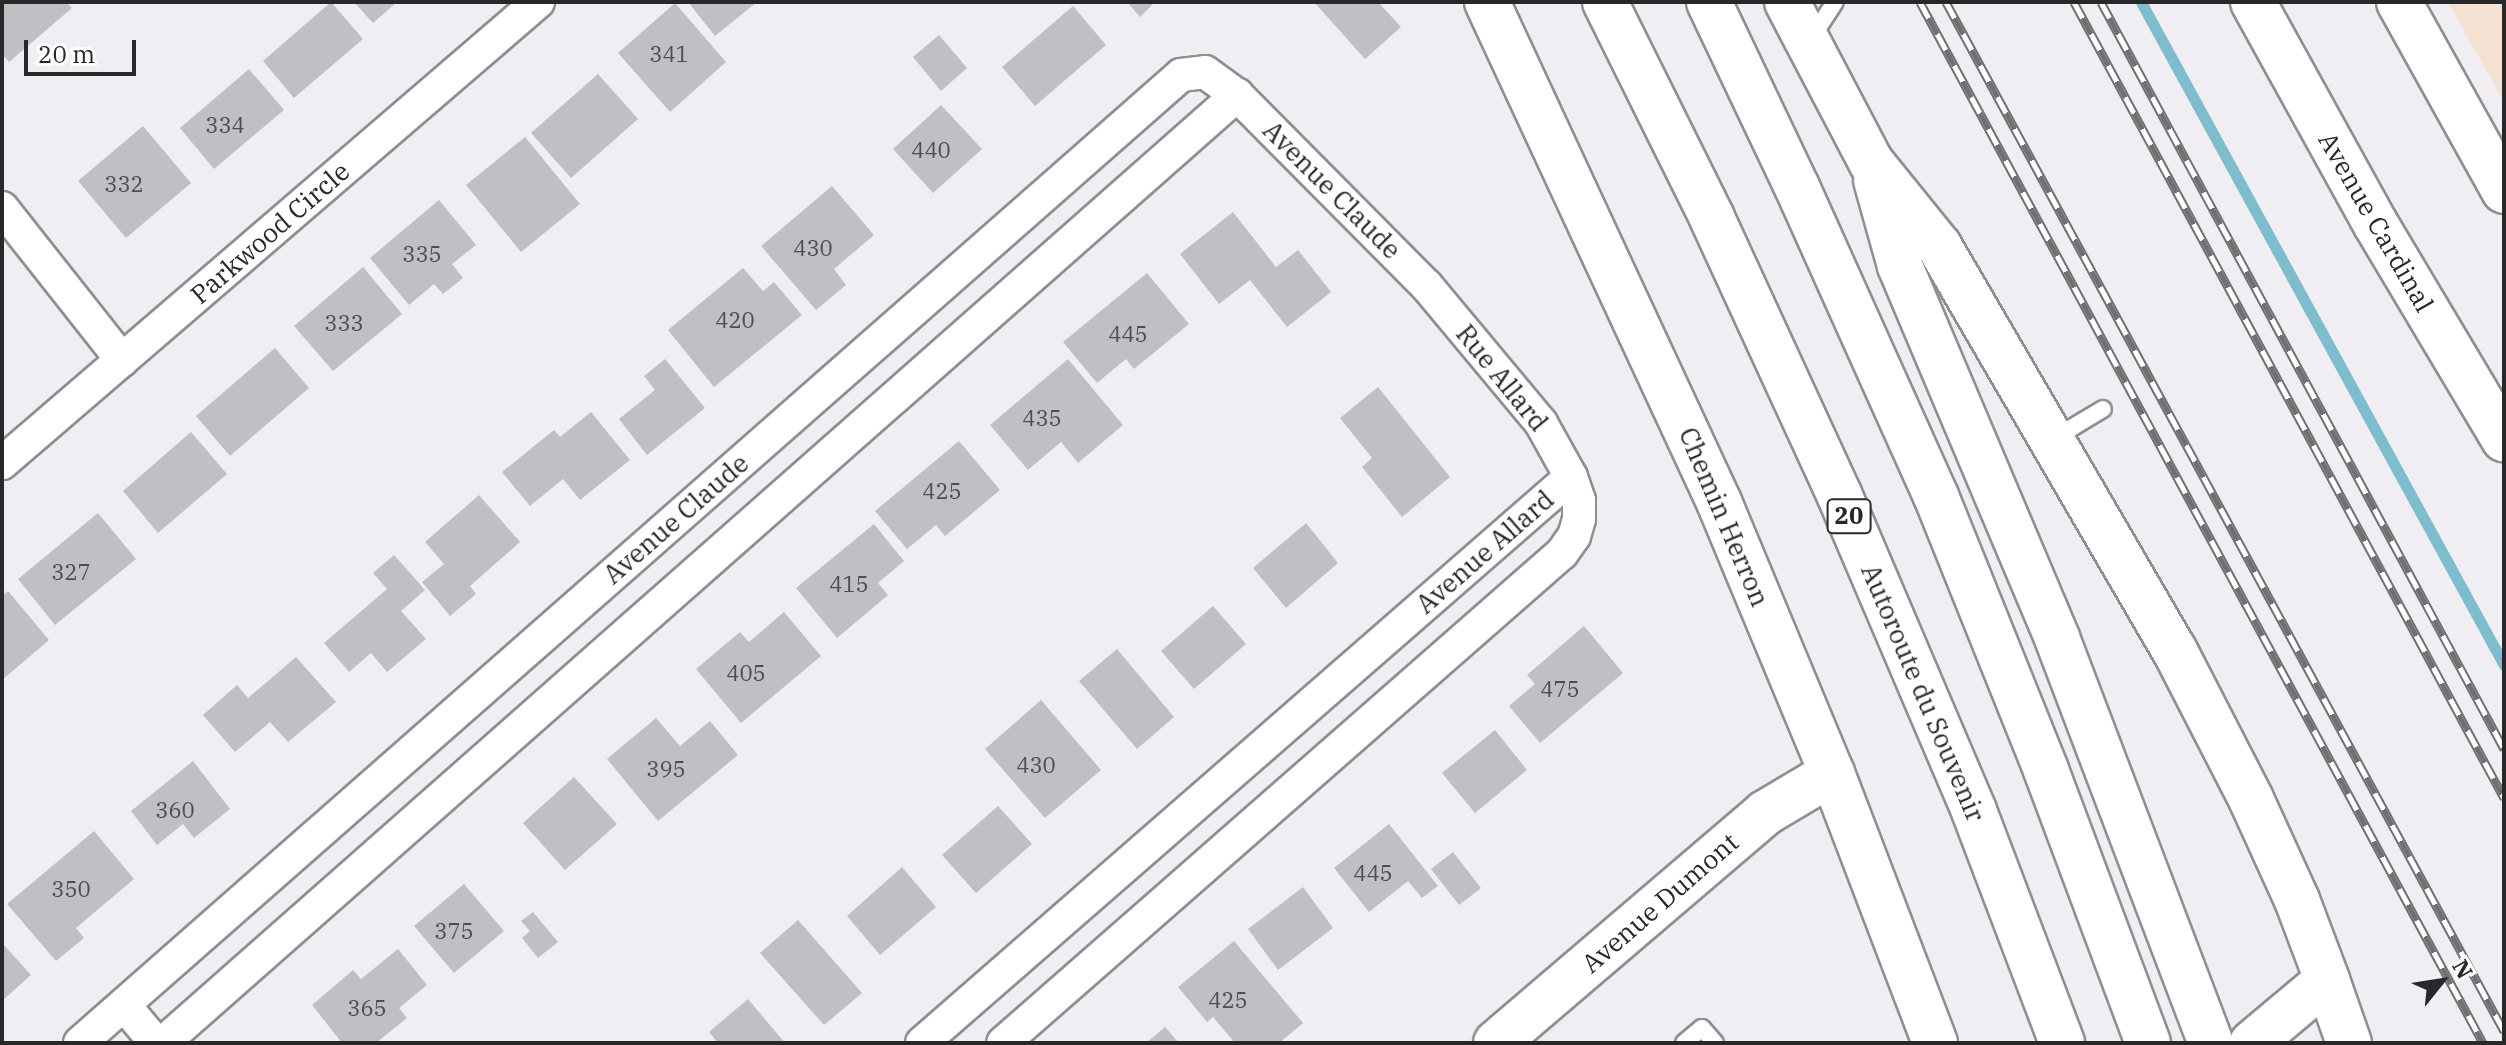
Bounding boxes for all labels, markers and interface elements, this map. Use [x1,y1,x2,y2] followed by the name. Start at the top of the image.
[28,24,140,74] scale bar
[38,38,95,70] text: 20 m
[649,41,689,67] house number: 341
[205,112,245,138] house number: 334
[1257,115,1407,265] street label: Avenue Claude
[2312,127,2440,317] street label: Avenue Cardinal
[911,137,951,163] house number: 440
[184,156,356,310] street label: Parkwood Circle
[104,171,144,197] house number: 332
[793,235,833,261] house number: 430
[402,241,442,267] house number: 335
[715,307,755,333] house number: 420
[324,310,364,336] house number: 333
[1450,318,1554,438] street label: Rue Allard
[1108,321,1148,347] house number: 445
[1022,405,1062,431] house number: 435
[1672,423,1776,611] street label: Chemin Herron
[597,448,755,590] street label: Avenue Claude
[922,478,962,504] house number: 425
[1410,484,1560,620] street label: Avenue Allard
[1825,496,1873,536] road number: 20
[51,559,91,585] house number: 327
[1855,560,1991,826] street label: Autoroute du Souvenir
[829,571,869,597] house number: 415
[726,660,766,686] house number: 405
[1540,676,1580,702] house number: 475
[1016,752,1056,778] house number: 430
[646,756,686,782] house number: 395
[155,797,195,823] house number: 360
[1575,827,1745,979] street label: Avenue Dumont
[1353,860,1393,886] house number: 445
[51,876,91,902] house number: 350
[434,918,474,944] house number: 375
[2402,941,2482,1021] north arrow
[2446,954,2480,984] text: N
[1208,987,1248,1013] house number: 425
[347,995,387,1021] house number: 365

